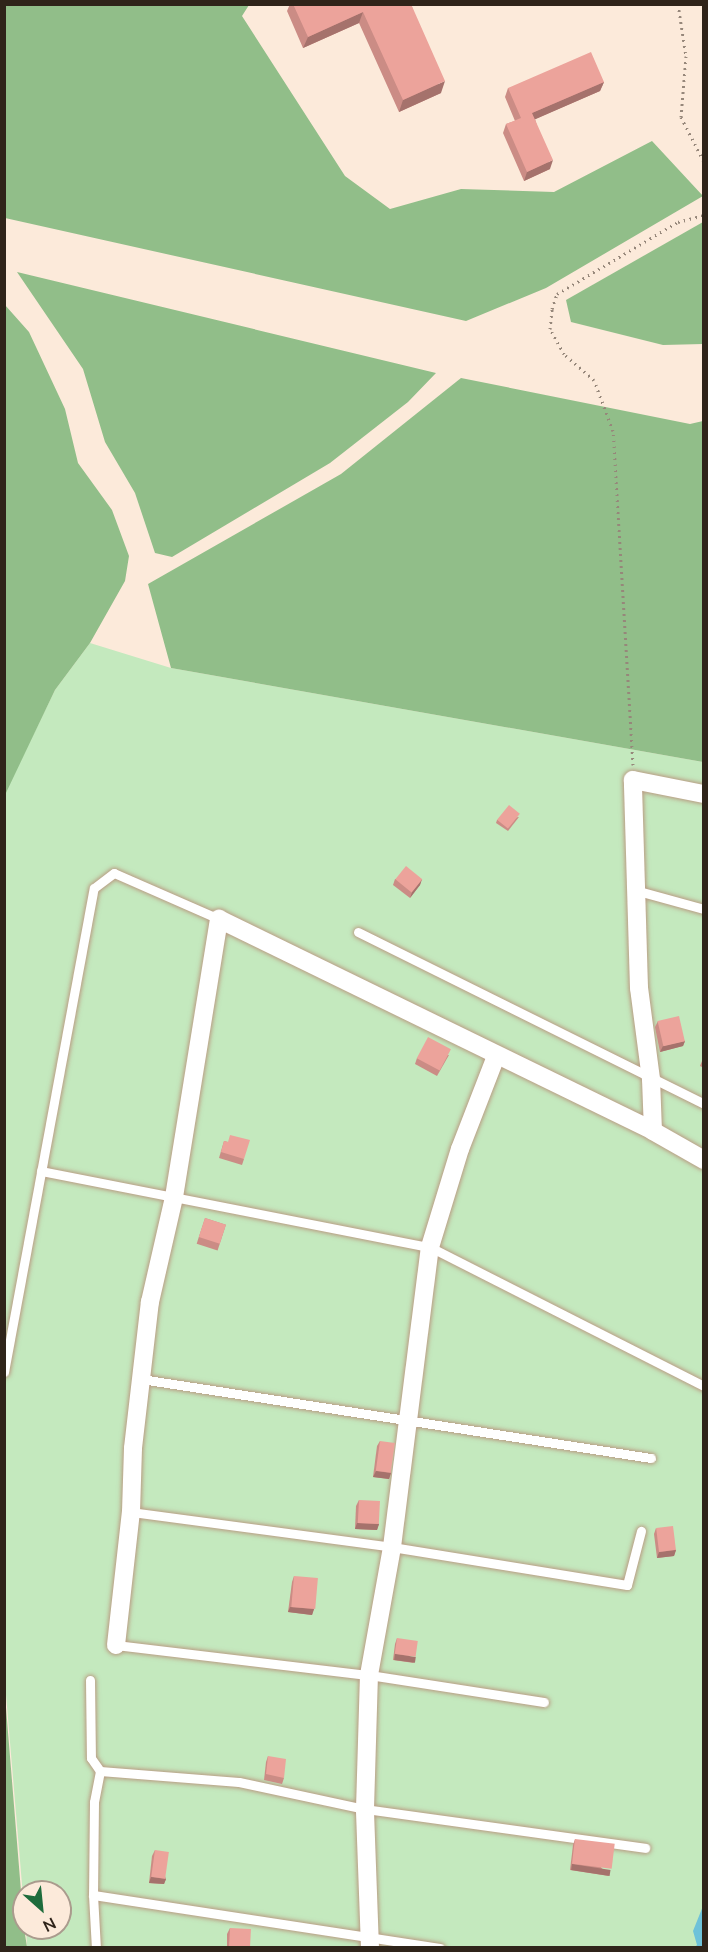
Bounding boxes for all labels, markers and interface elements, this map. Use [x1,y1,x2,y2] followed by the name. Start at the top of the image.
[12,1880,72,1940] north arrow
[39,1912,60,1937] text: N

